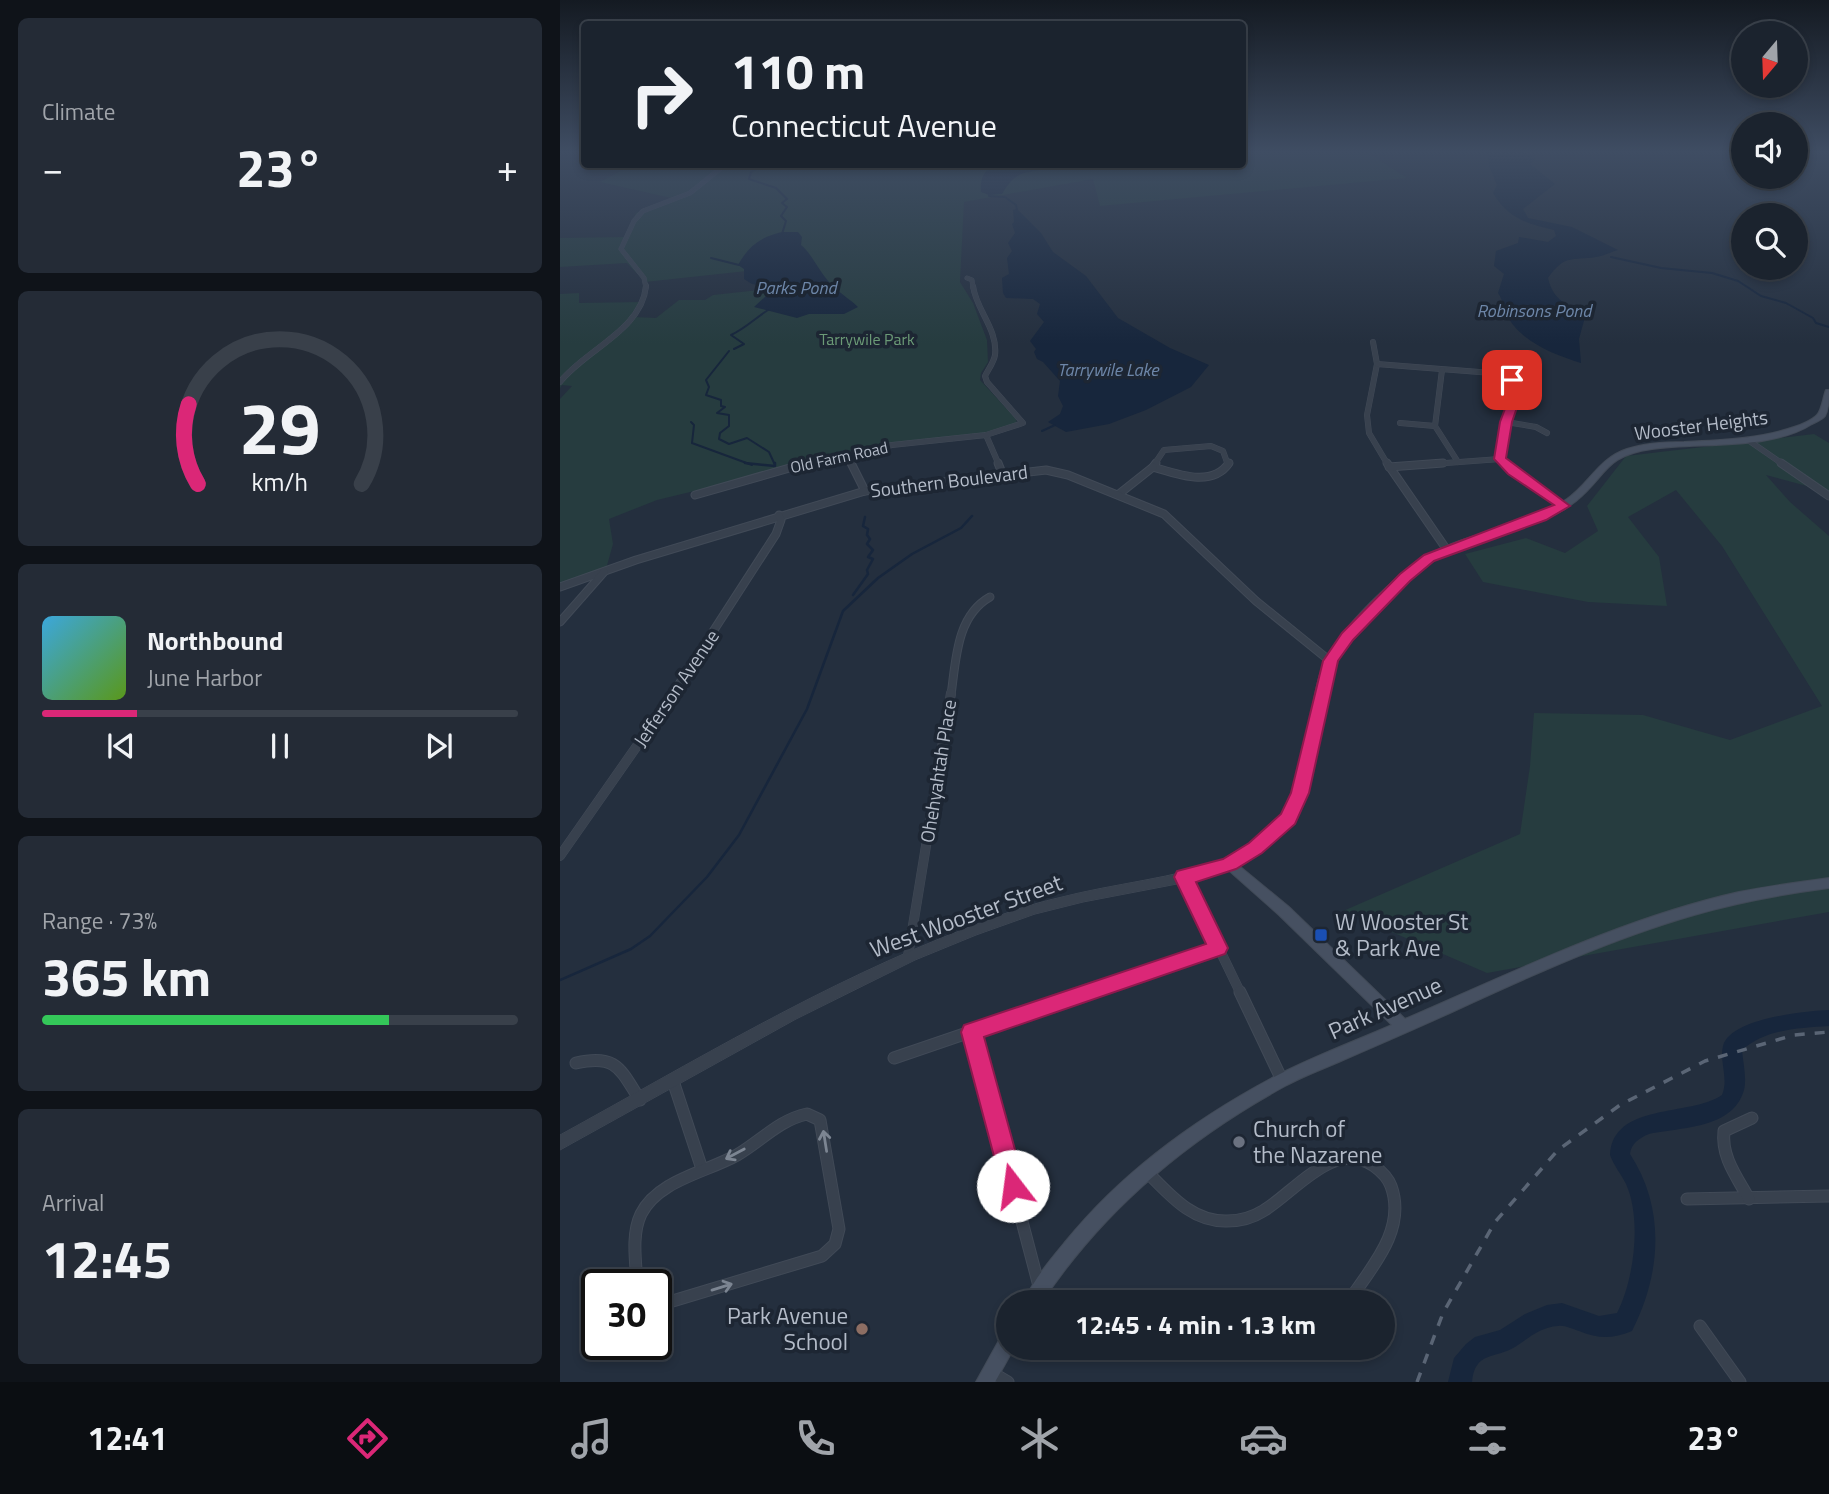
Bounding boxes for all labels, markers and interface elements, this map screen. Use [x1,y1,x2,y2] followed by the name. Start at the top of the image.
[1731,21,1808,98] north arrow
[1731,21,1808,280] map controls
[731,33,865,108] text: 110 m
[616,49,707,140] icon: right
[42,94,115,129] text: Climate
[731,101,997,149] text: Connecticut Avenue
[1731,112,1808,189] button: sound
[236,128,324,207] text: 23°
[42,139,63,197] text: −
[497,139,518,197] text: +
[1731,203,1808,280] button: search
[756,274,838,301] water label: Parks Pond
[1477,297,1593,324] water label: Robinsons Pond
[819,327,915,351] park label: Tarrywile Park
[1482,350,1542,410] pin
[1057,356,1160,383] water label: Tarrywile Lake
[1493,361,1531,399] icon: arrive
[239,373,321,483] text: 29
[1633,402,1770,447] street label: Wooster Heights
[788,435,890,479] street label: Old Farm Road
[869,456,1029,505] street label: Southern Boulevard
[252,463,308,501] text: km/h
[147,621,283,660] text: Northbound
[625,623,726,752] street label: Jefferson Avenue
[147,660,262,695] text: June Harbor
[912,697,963,845] street label: Ohehyahtah Place
[102,727,140,765] icon: previous
[261,727,299,765] icon: pause
[420,727,458,765] icon: next
[865,864,1067,967] street label: West Wooster Street
[42,903,157,938] text: Range · 73%
[1335,904,1468,965] place label: W Wooster St & Park Ave
[1313,927,1329,943] marker: W Wooster St & Park Ave
[42,937,211,1016] text: 365 km
[1322,967,1447,1048] street label: Park Avenue
[1253,1111,1382,1172] place label: Church of the Nazarene
[819,1130,832,1153] one-way arrow
[1231,1134,1247,1150] marker: Church of the Nazarene
[725,1148,746,1161] one-way arrow
[976,1149,1050,1223] position arrow
[42,1185,104,1220] text: Arrival
[42,1219,172,1298] text: 12:45
[581,1269,672,1360] speed limit sign: 30
[710,1280,732,1292] one-way arrow
[727,1298,848,1359] place label: Park Avenue School
[1075,1305,1316,1344] text: 12:45 · 4 min · 1.3 km
[854,1321,870,1337] marker: Park Avenue School
[88,1414,167,1462] text: 12:41
[343,1414,392,1463] icon: directions
[567,1414,616,1463] icon: music
[791,1414,840,1463] icon: phone
[1015,1414,1064,1463] icon: climate
[1239,1414,1288,1463] icon: car
[1463,1414,1512,1463] icon: filters
[1688,1414,1741,1462] text: 23°

